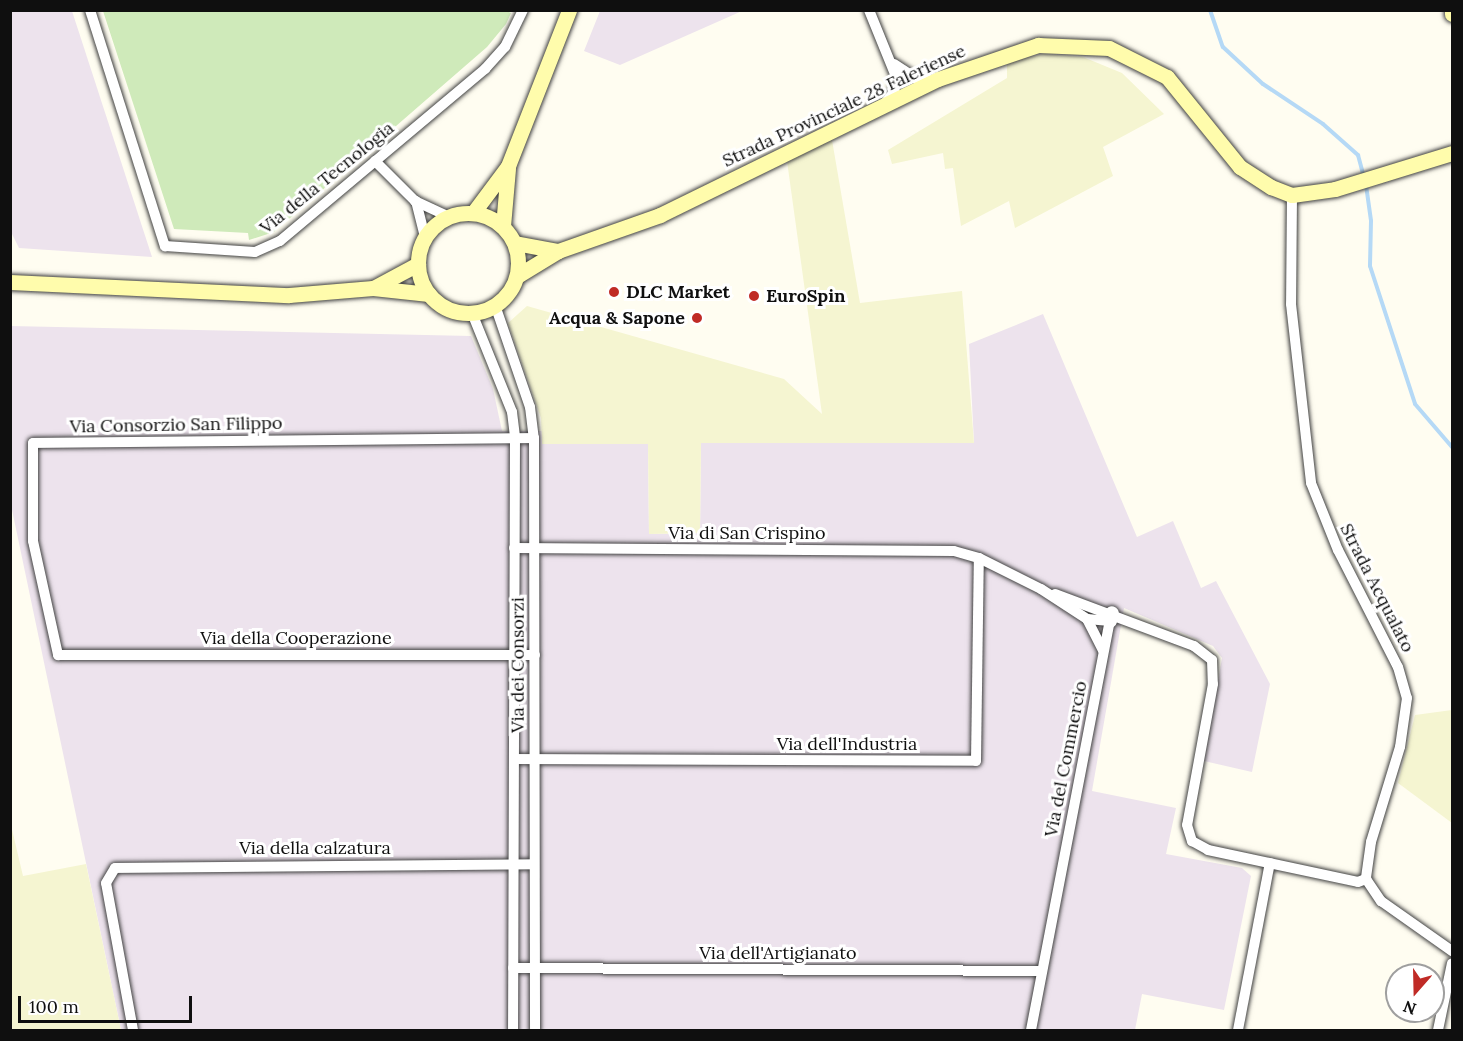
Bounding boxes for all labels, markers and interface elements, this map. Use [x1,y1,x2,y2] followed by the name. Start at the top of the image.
[719,40,969,172] street label: Strada Provinciale 28 Faleriense
[256,117,398,239] street label: Via della Tecnologia
[626,281,730,303] place label: DLC Market
[607,285,621,299] marker: DLC Market
[766,285,846,307] place label: EuroSpin
[747,289,761,303] marker: EuroSpin
[549,307,685,329] place label: Acqua & Sapone
[690,311,704,325] marker: Acqua & Sapone
[69,412,283,438] street label: Via Consorzio San Filippo
[1335,520,1419,656] street label: Strada Acqualato
[668,522,826,544] street label: Via di San Crispino
[507,597,529,733] street label: Via dei Consorzi
[200,627,392,649] street label: Via della Cooperazione
[1040,679,1092,839] street label: Via del Commercio
[777,733,917,755] street label: Via dell'Industria
[239,837,391,859] street label: Via della calzatura
[699,942,857,964] street label: Via dell'Artigianato
[1385,963,1445,1023] north arrow
[21,984,195,1022] scale bar
[29,995,79,1018] text: 100 m
[1400,997,1419,1020] text: N

